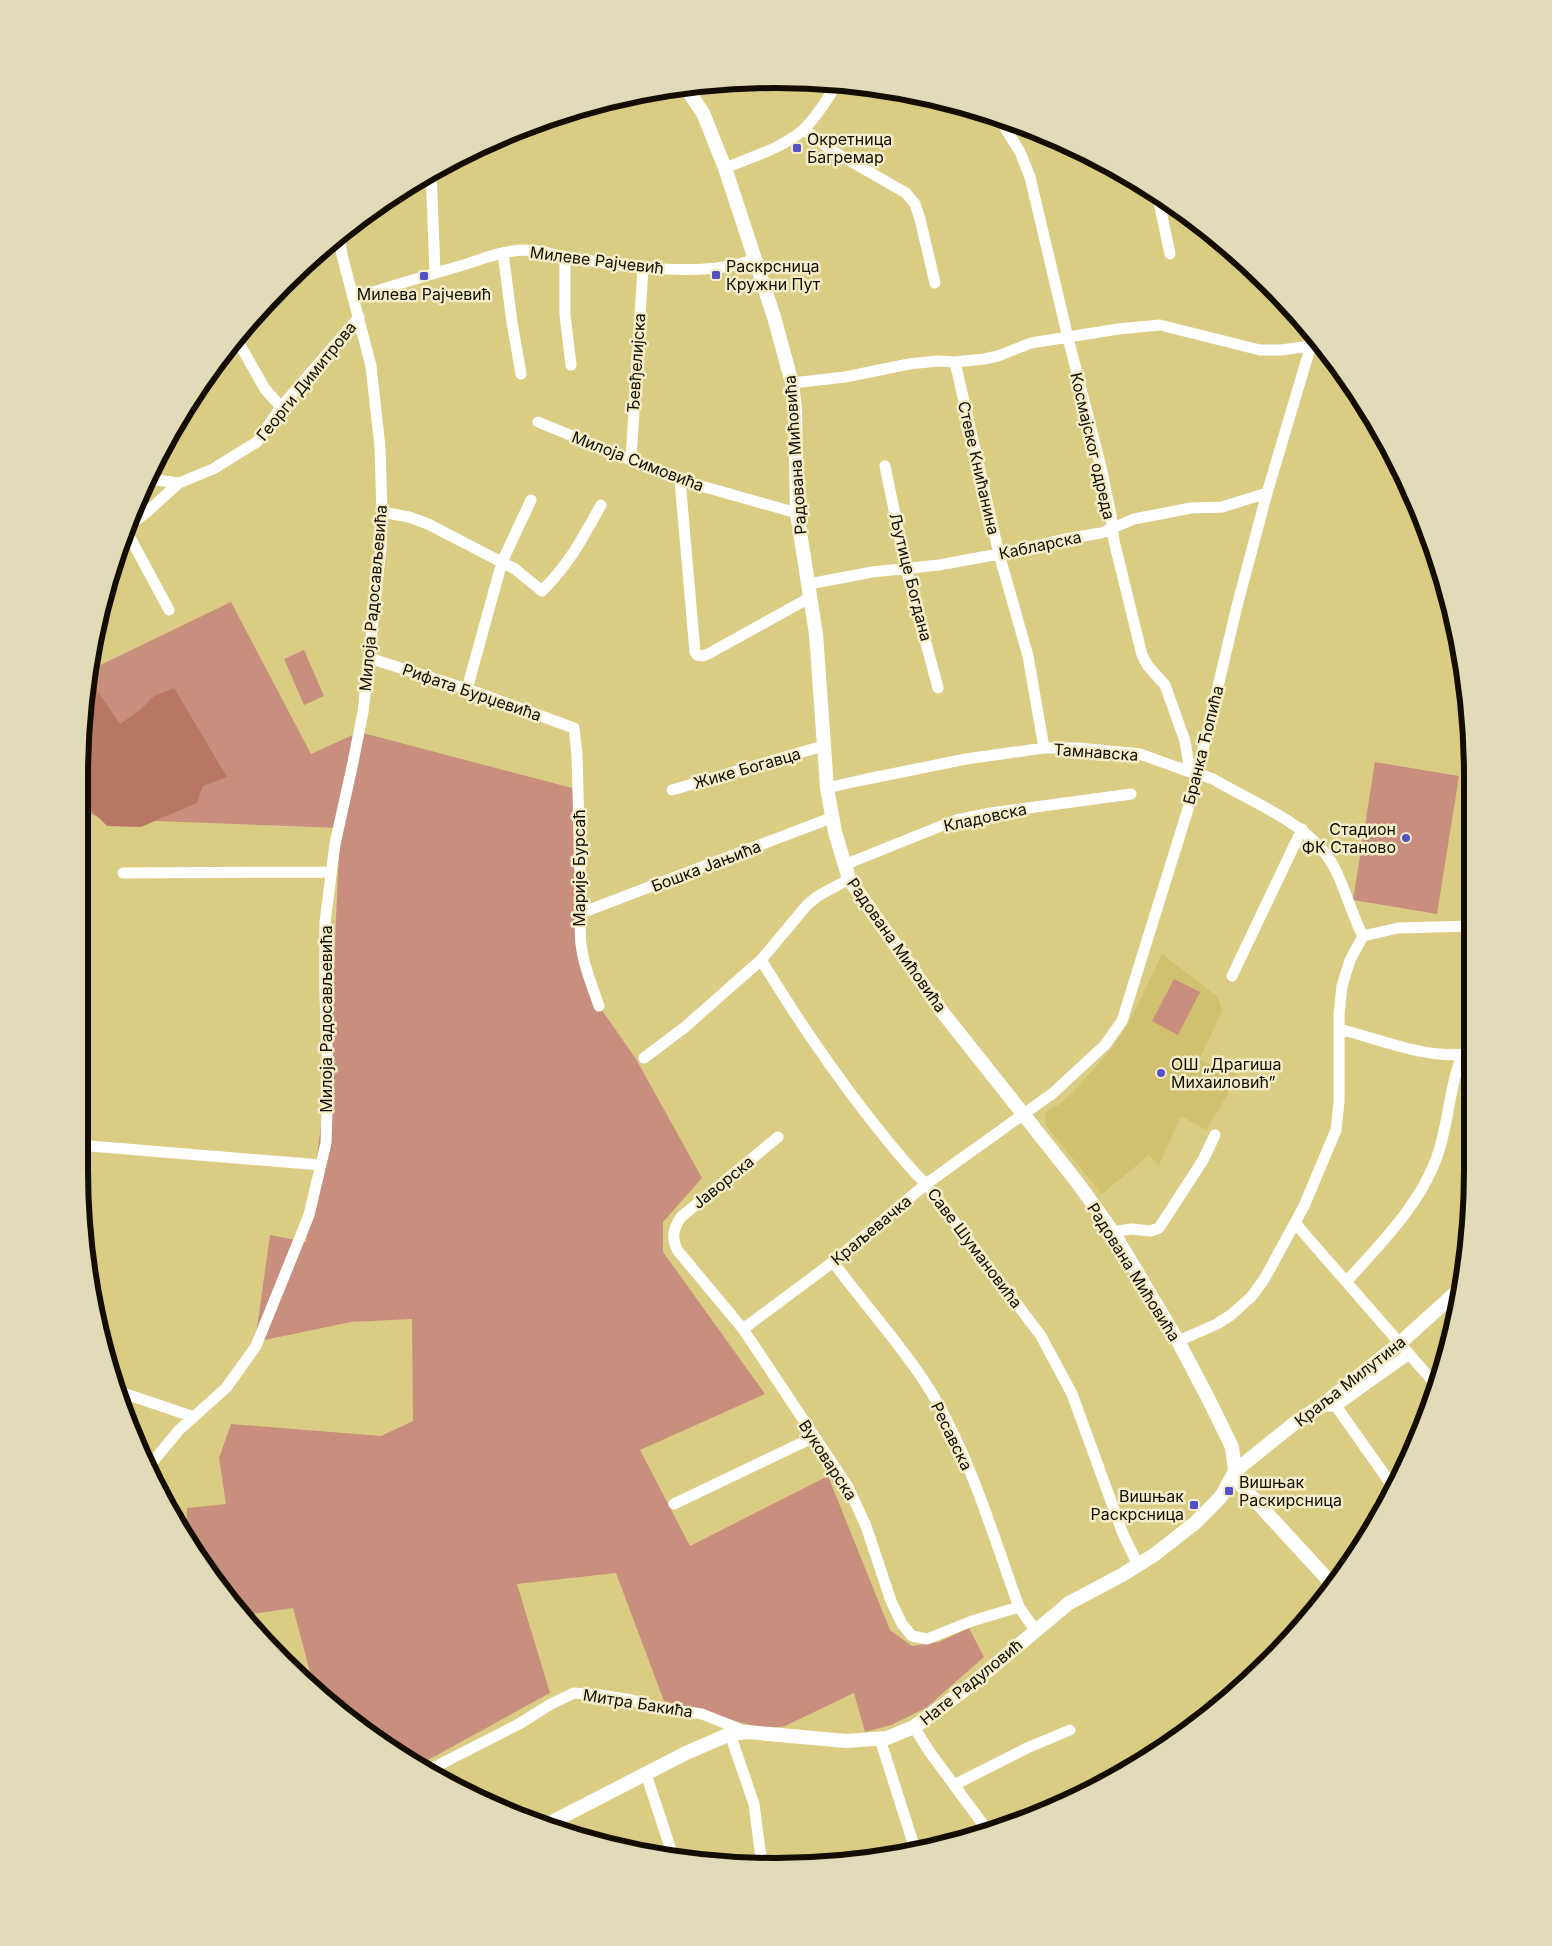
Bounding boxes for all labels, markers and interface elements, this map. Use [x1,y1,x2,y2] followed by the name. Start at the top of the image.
[807,129,892,167] place label: Окретница Багремар
[791,142,803,154] marker: Окретница Багремар
[529,242,665,278] street label: Милеве Рајчевић
[726,256,821,294] place label: Раскрсница Кружни Пут
[710,269,722,281] marker: Раскрсница Кружни Пут
[418,270,430,282] marker: Милева Рајчевић
[357,284,491,304] place label: Милева Рајчевић
[623,312,649,414] street label: Ђевђелијска
[252,317,360,445] street label: Георги Димитрова
[1066,370,1120,522] street label: Космајског одреда
[779,375,811,535] street label: Радована Мићовића
[954,399,1004,537] street label: Стеве Книћанина
[569,427,707,495] street label: Милоја Симовића
[355,504,391,692] street label: Милоја Радосављевића
[885,511,937,643] street label: Љутице Богдана
[997,526,1083,564] street label: Кабларска
[400,659,544,725] street label: Рифата Бурџевића
[1179,683,1227,807] street label: Бранка Ћопића
[1053,739,1139,765] street label: Тамнавска
[691,743,803,793] street label: Жике Богавца
[942,798,1028,836] street label: Кладовска
[569,809,589,927] street label: Марије Бурсаћ
[1302,819,1396,857] place label: Стадион ФК Станово
[1400,832,1412,844] marker: Стадион ФК Станово
[648,836,764,896] street label: Бошка Јањића
[843,874,951,1016] street label: Радована Мићовића
[316,925,336,1113] street label: Милоја Радосављевића
[1171,1054,1281,1092] place label: ОШ „Драгиша Михаиловић”
[1155,1067,1167,1079] marker: ОШ „Драгиша Михаиловић”
[688,1151,758,1213] street label: Јаворска
[923,1184,1027,1312] street label: Саве Шумановића
[827,1191,915,1269] street label: Краљевачка
[1083,1199,1185,1345] street label: Радована Мићовића
[1290,1331,1410,1431] street label: Краља Милутина
[927,1399,977,1473] street label: Ресавска
[795,1416,861,1504] street label: Вуковарска
[1239,1472,1342,1510] place label: Вишњак Раскирсница
[1223,1485,1235,1497] marker: Вишњак Раскирсница
[1091,1486,1184,1524] place label: Вишњак Раскрсница
[1188,1499,1200,1511] marker: Вишњак Раскрсница
[916,1635,1026,1729] street label: Нате Радуловић
[582,1684,694,1722] street label: Митра Бакића

